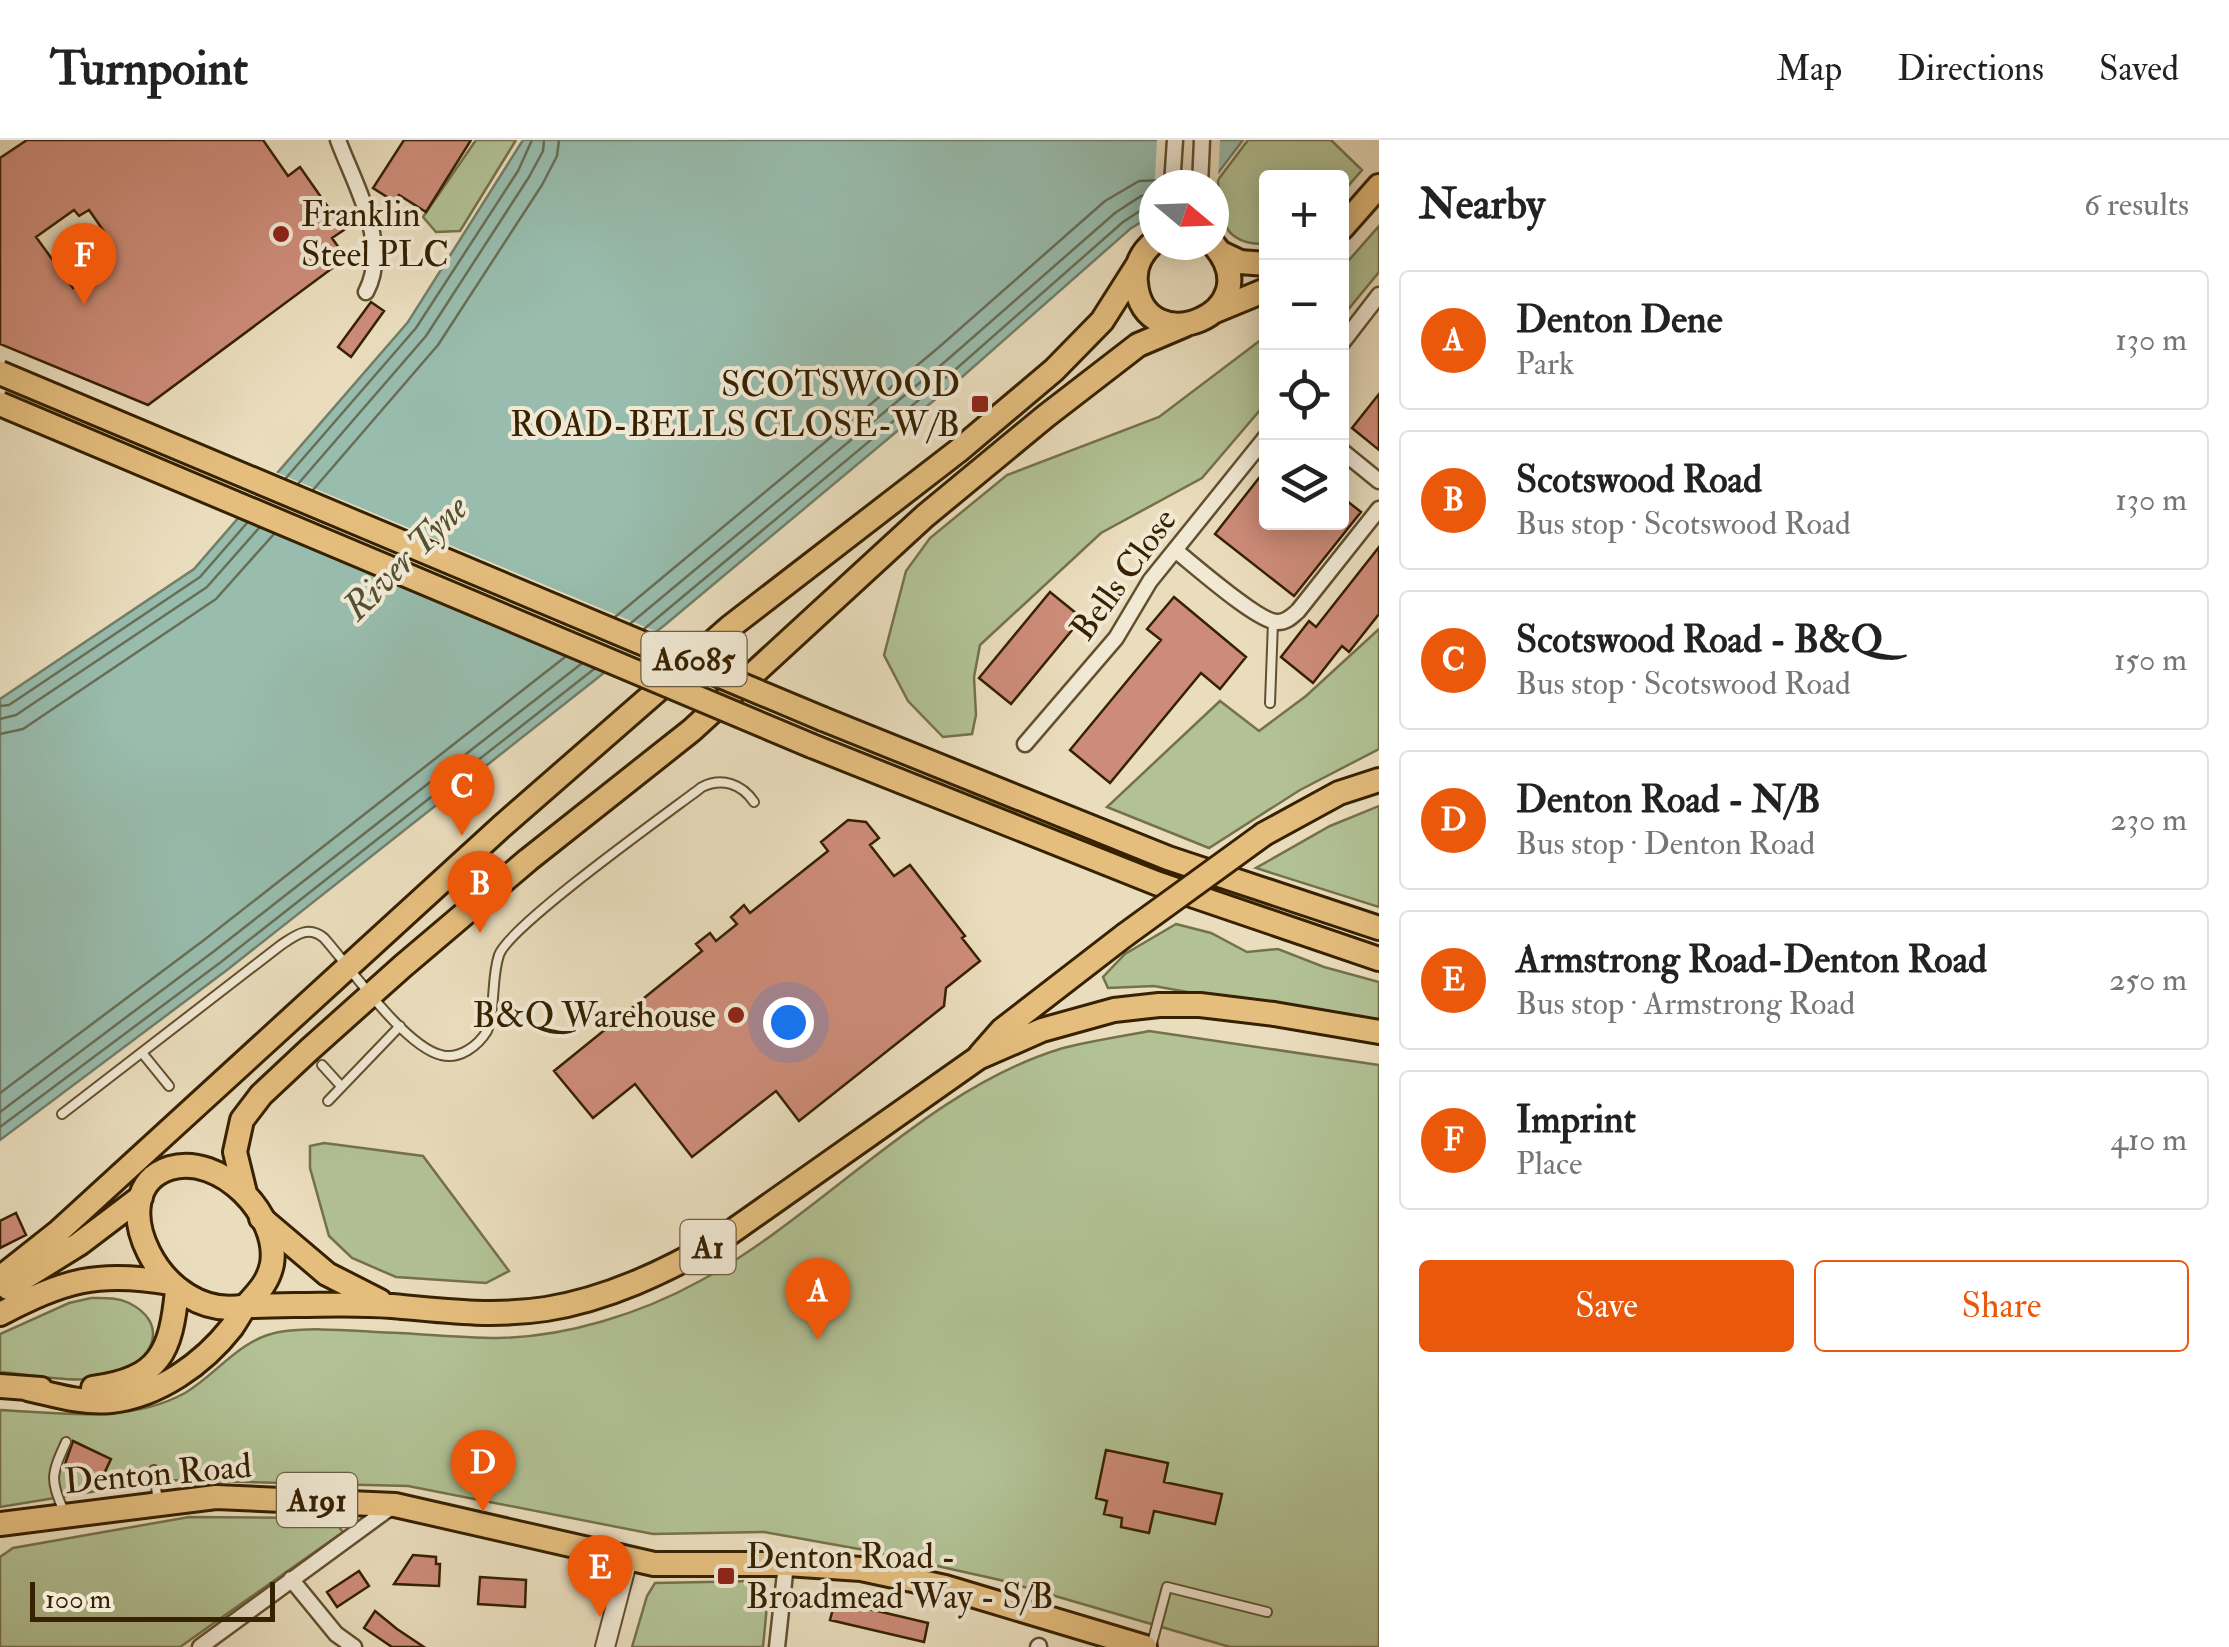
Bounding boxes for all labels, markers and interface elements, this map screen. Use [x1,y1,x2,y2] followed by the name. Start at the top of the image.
[50,39,248,99] text: Turnpoint
[1776,47,1842,91] text: Map
[1897,47,2044,91] text: Directions
[2099,47,2179,91] text: Saved
[1139,170,1229,260] north arrow
[1259,170,1349,530] map controls
[1259,170,1349,260] button: +
[1419,179,1545,231] text: Nearby
[2084,185,2189,225] text: 6 results
[301,193,449,277] place label: Franklin Steel PLC
[52,222,116,305] pin: F
[270,223,292,245] marker: Franklin Steel PLC
[1259,260,1349,350] button: −
[1516,296,1723,344] text: Denton Dene
[1443,320,1464,360] text: A
[2115,320,2187,360] text: 130 m
[1516,344,1574,384] text: Park
[1259,350,1349,440] button: locate
[510,363,960,447] place label: SCOTSWOOD ROAD-BELLS CLOSE-W/B
[969,393,991,415] marker: SCOTSWOOD ROAD-BELLS CLOSE-W/B
[1259,440,1349,530] button: layers
[1516,456,1762,504] text: Scotswood Road
[1443,480,1464,520] text: B
[2115,480,2187,520] text: 130 m
[332,485,479,631] water label: River Tyne
[1061,500,1187,649] street label: Bells Close
[1516,504,1851,544] text: Bus stop · Scotswood Road
[1516,616,1883,664] text: Scotswood Road - B&Q
[642,632,746,686] road number: A6085
[1442,640,1465,680] text: C
[2114,640,2187,680] text: 150 m
[1516,664,1851,704] text: Bus stop · Scotswood Road
[430,754,494,836] pin: C
[1516,776,1821,824] text: Denton Road - N/B
[1440,800,1467,840] text: D
[2111,800,2187,840] text: 230 m
[1516,824,1815,864] text: Bus stop · Denton Road
[448,850,512,933] pin: B
[1516,936,1987,984] text: Armstrong Road-Denton Road
[1442,960,1465,1000] text: E
[2109,960,2187,1000] text: 250 m
[1516,984,1855,1024] text: Bus stop · Armstrong Road
[472,994,716,1038] place label: B&Q Warehouse
[763,997,814,1048] your location
[725,1004,747,1026] marker: B&Q Warehouse
[1516,1096,1636,1144] text: Imprint
[1443,1120,1464,1160] text: F
[2111,1120,2187,1160] text: 410 m
[1516,1144,1582,1184] text: Place
[680,1220,736,1274] road number: A1
[786,1258,850,1340] pin: A
[1419,1260,1794,1352] button: Save
[1814,1260,2189,1352] button: Share
[450,1430,516,1512] pin: D
[63,1444,253,1504] street label: Denton Road
[277,1473,357,1527] road number: A191
[568,1534,632,1617] pin: E
[746,1535,1054,1619] place label: Denton Road - Broadmead Way - S/B
[715,1565,737,1587] marker: Denton Road - Broadmead Way - S/B
[30,1577,275,1622] scale bar
[45,1582,111,1617] text: 100 m

